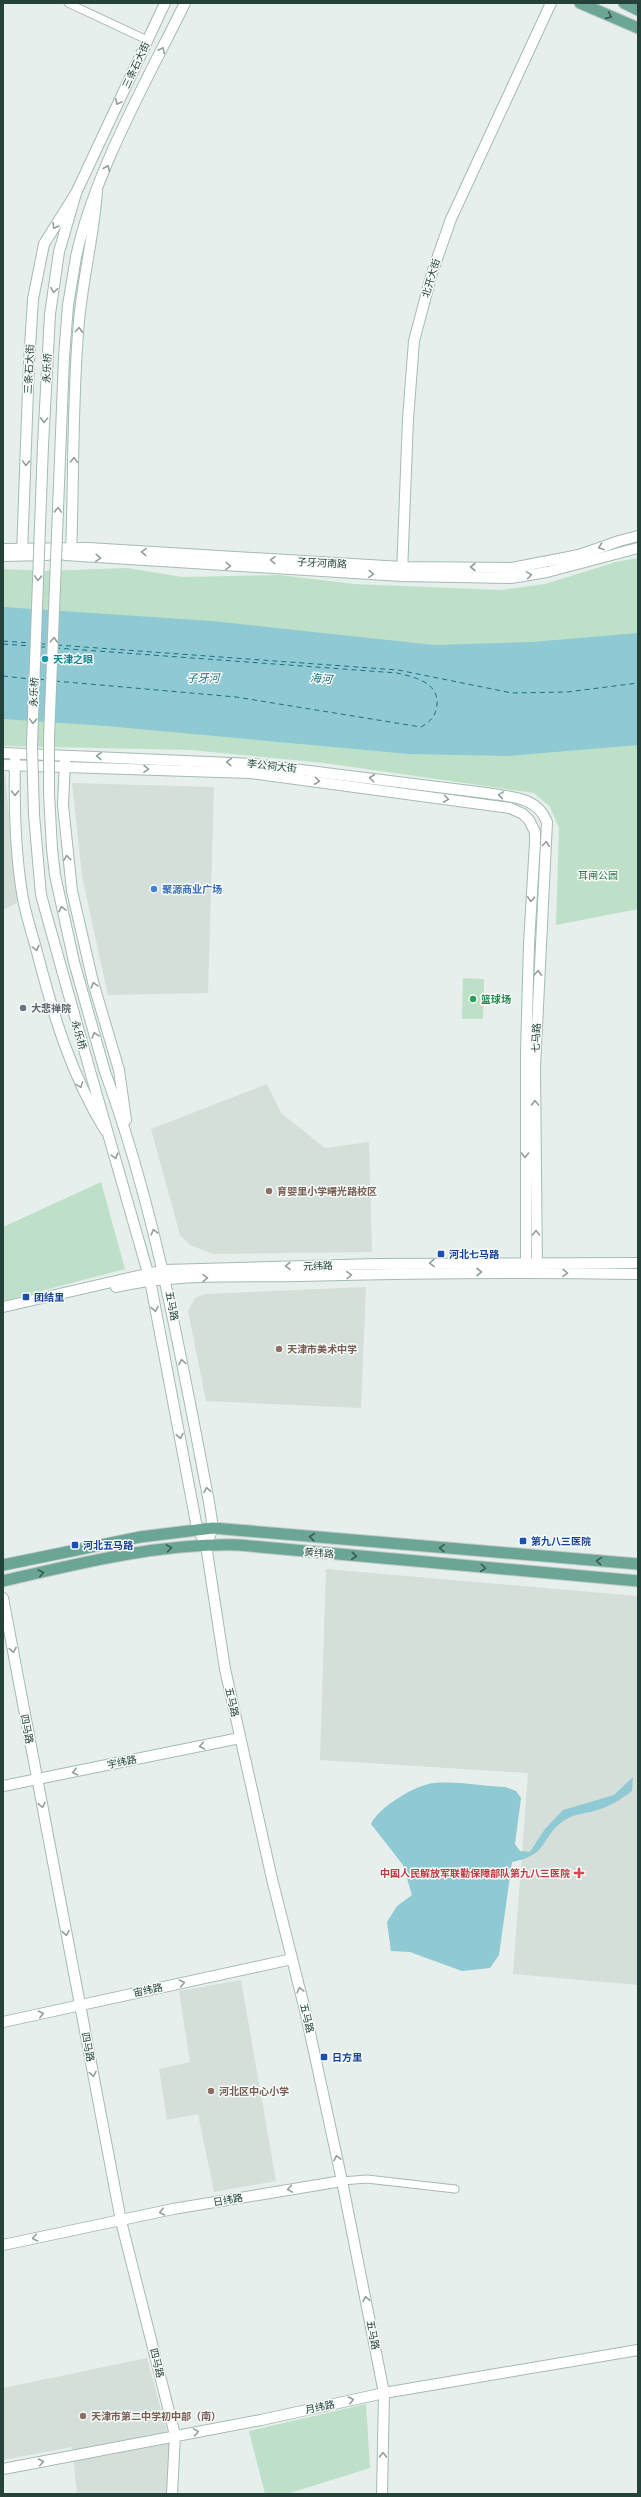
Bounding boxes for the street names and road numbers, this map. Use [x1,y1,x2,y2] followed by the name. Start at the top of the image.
[120,40,152,90] street label: 三条石大街
[420,257,442,299] street label: 北开大街
[22,344,36,394] street label: 三条石大街
[41,353,53,383] street label: 永乐桥
[297,556,347,570] street label: 子牙河南路
[28,677,40,707] street label: 永乐桥
[247,758,297,774] street label: 李公祠大街
[70,1019,88,1051] street label: 永乐桥
[530,1023,542,1053] street label: 七马路
[303,1260,333,1272] street label: 元纬路
[164,1290,180,1322] street label: 五马路
[304,1546,334,1560] street label: 黄纬路
[223,1686,241,1718] street label: 五马路
[19,1713,35,1745] street label: 四马路
[106,1754,138,1770] street label: 宇纬路
[132,1982,164,1998] street label: 宙纬路
[298,2002,316,2034] street label: 五马路
[80,2031,96,2063] street label: 四马路
[212,2192,244,2208] street label: 日纬路
[365,2319,381,2351] street label: 五马路
[148,2347,166,2379] street label: 四马路
[304,2399,336,2415] street label: 月纬路

